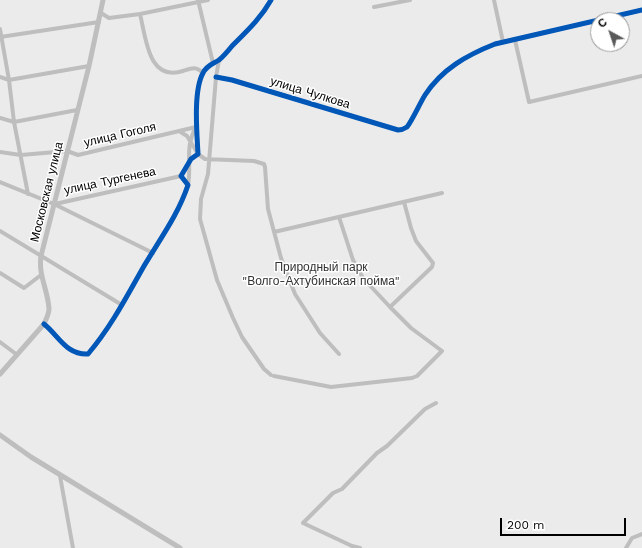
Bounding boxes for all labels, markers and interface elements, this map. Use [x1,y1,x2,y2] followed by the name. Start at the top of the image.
[590,12,630,52] north arrow
[595,16,610,31] text: С
[268,74,352,112] street label: улица Чулкова
[83,120,157,150] street label: улица Гоголя
[28,140,66,244] street label: Московская улица
[63,164,157,198] street label: улица Тургенева
[242,260,400,288] park label: Природный парк "Волго-Ахтубинская пойма"
[502,510,628,536] scale bar
[507,518,544,532] text: 200 m

